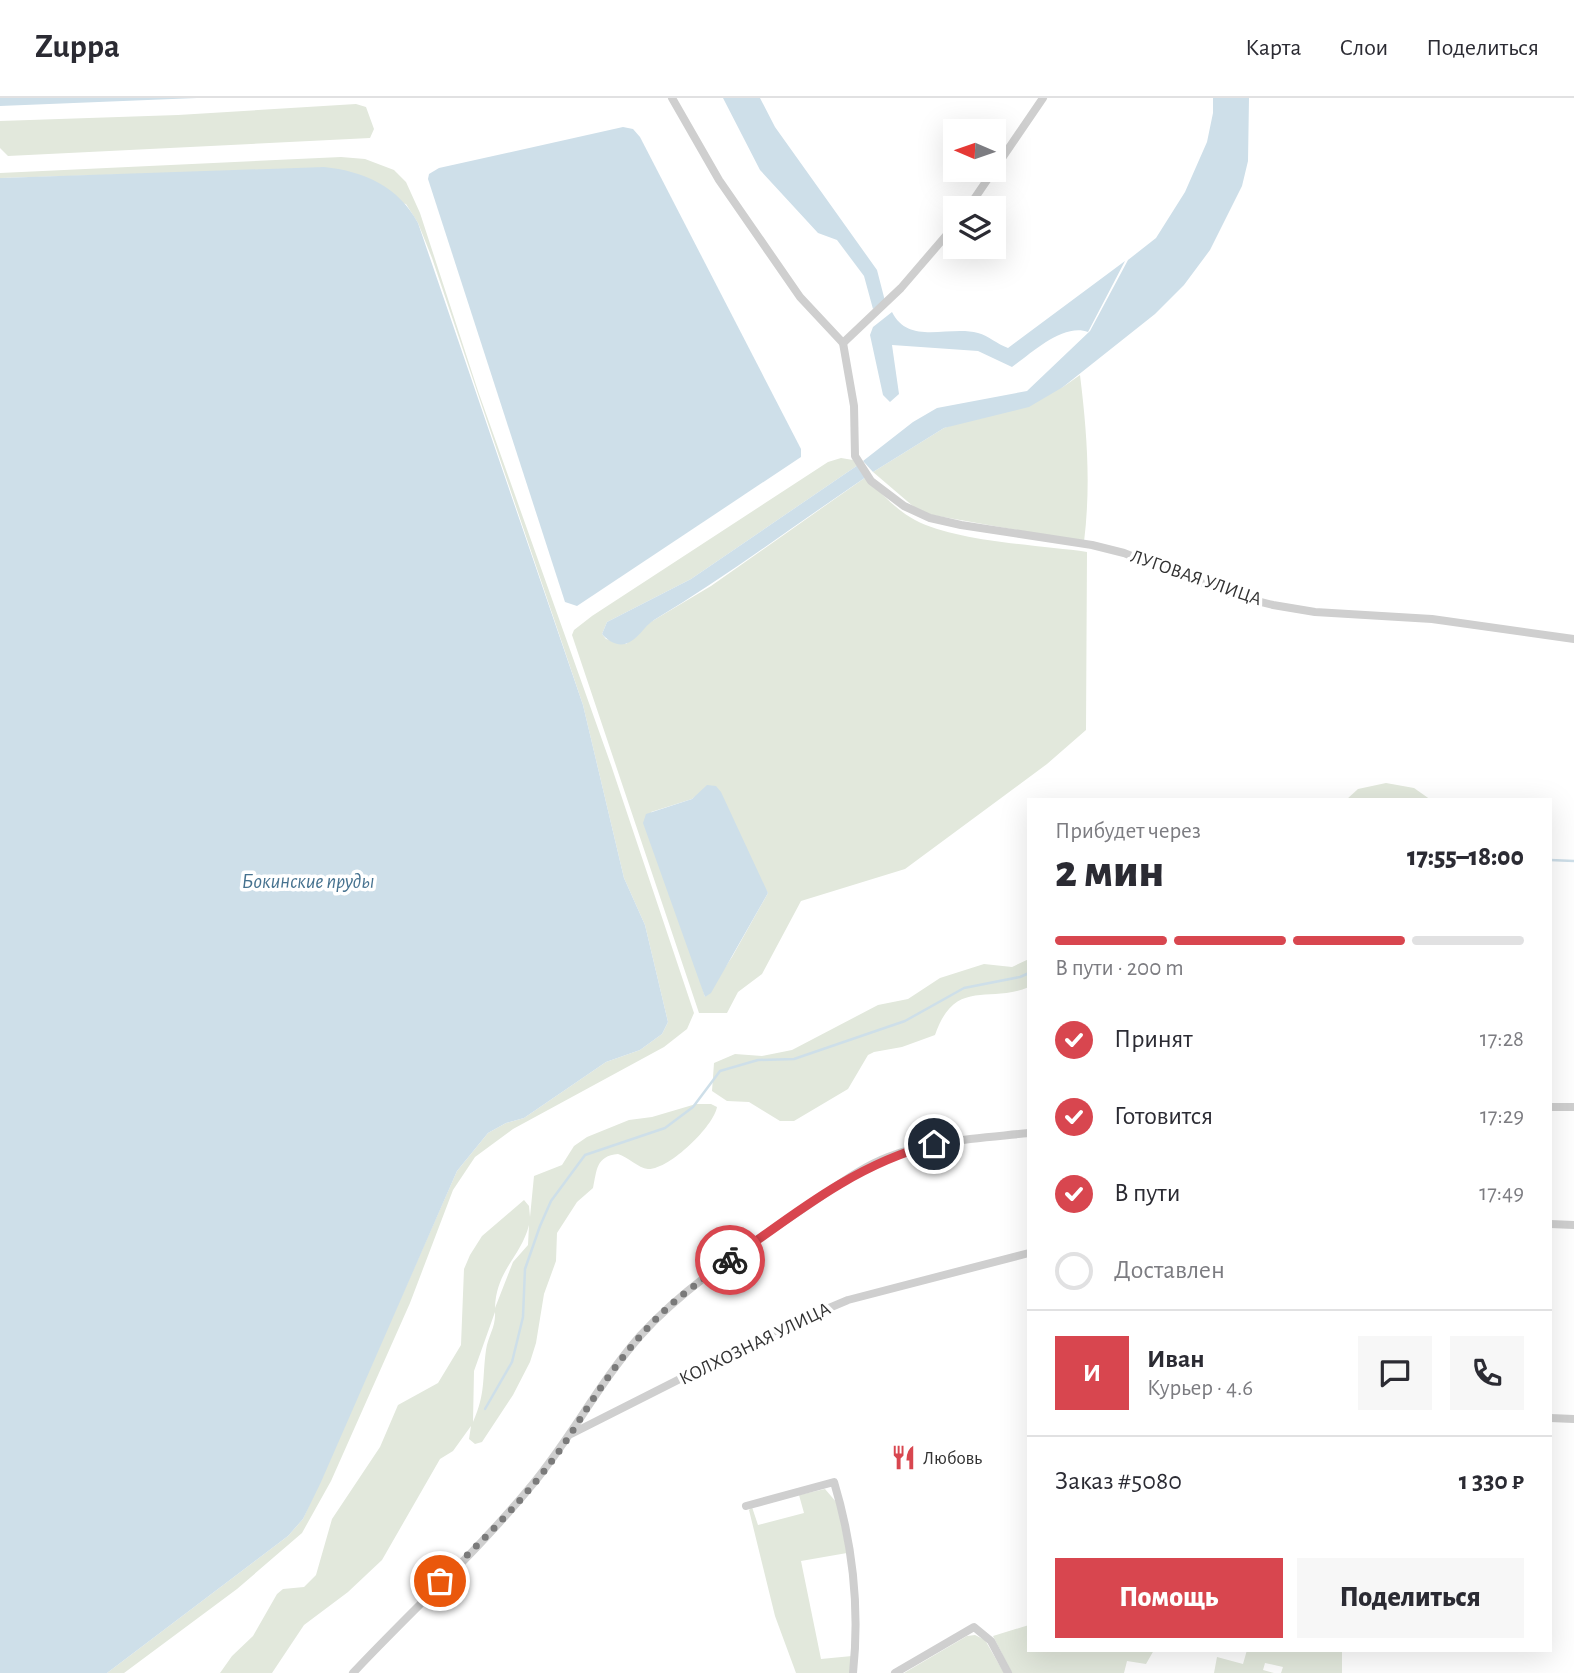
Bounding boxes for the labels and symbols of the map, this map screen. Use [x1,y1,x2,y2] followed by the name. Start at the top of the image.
[943,119,1006,182] north arrow
[1128,547,1264,609] street label: ЛУГОВАЯ УЛИЦА
[242,871,374,893] water label: Бокинские пруды
[904,1114,964,1174] pin
[695,1225,765,1295] courier
[677,1299,833,1389] street label: КОЛХОЗНАЯ УЛИЦА
[889,1444,917,1472] restaurant icon: Любовь
[923,1449,982,1468] place label: Любовь
[410,1551,470,1611] pin

